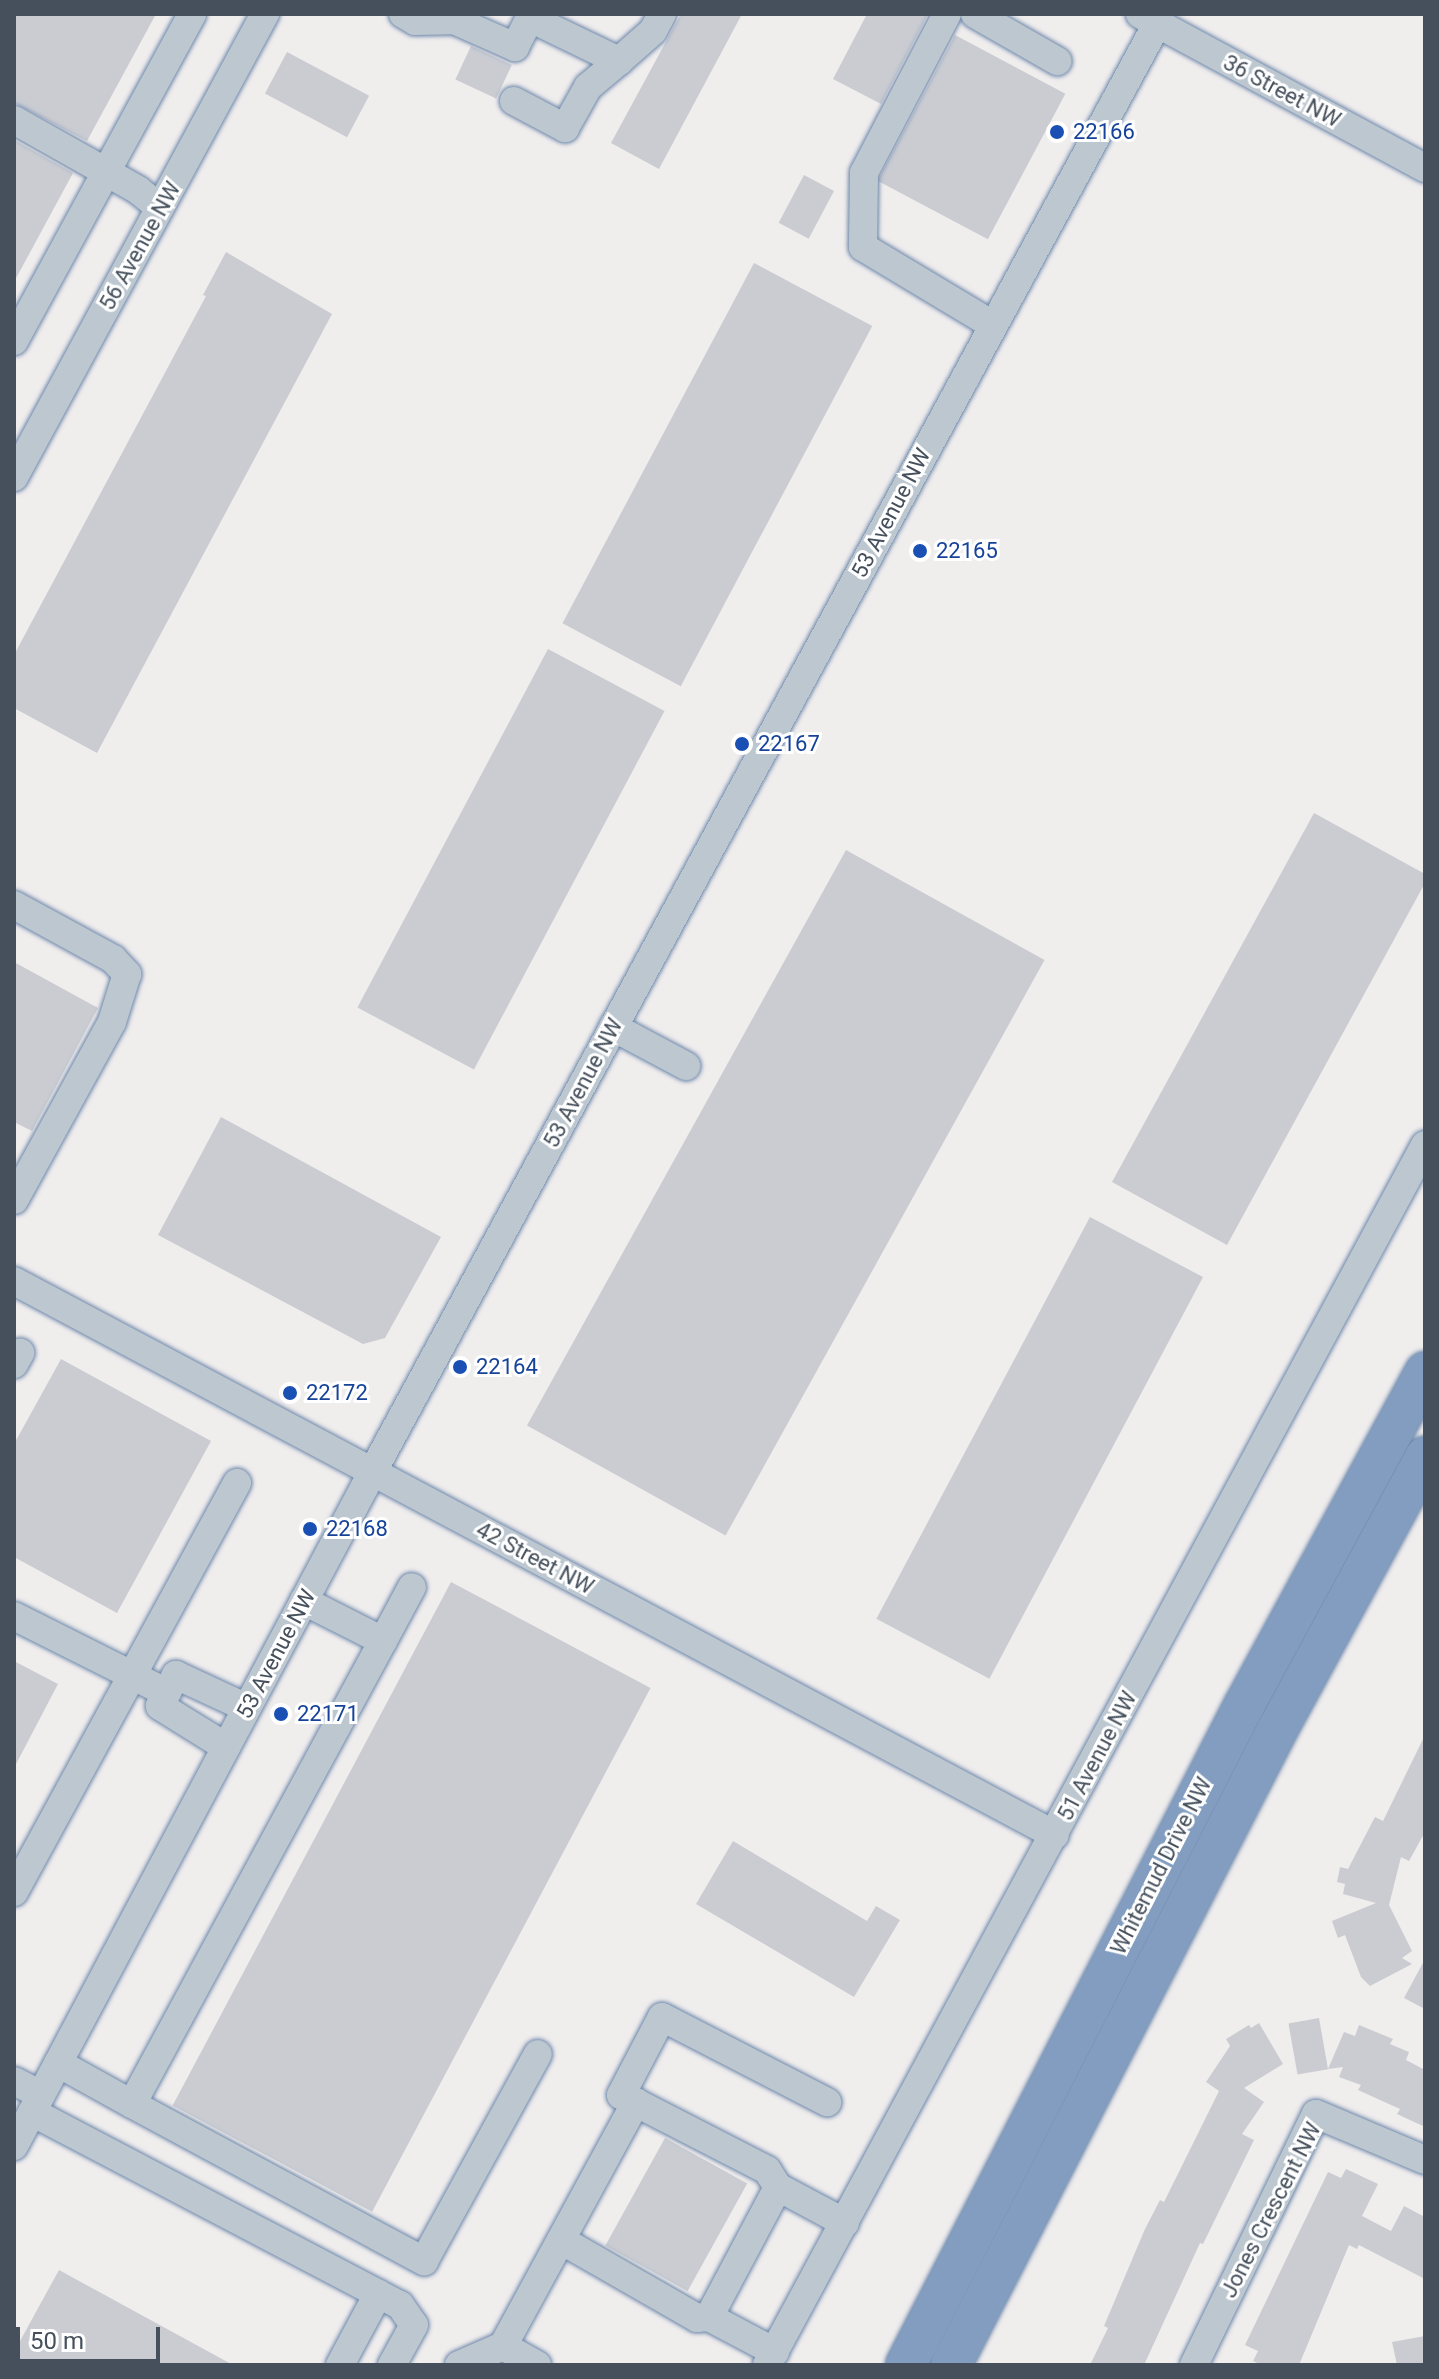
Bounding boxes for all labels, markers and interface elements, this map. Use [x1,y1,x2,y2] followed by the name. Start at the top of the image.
[1219,49,1345,133] street label: 36 Street NW
[1073,119,1135,145] place label: 22166
[1048,123,1066,141] marker: 22166
[94,177,186,315] street label: 56 Avenue NW
[846,444,936,582] street label: 53 Avenue NW
[936,538,998,564] place label: 22165
[911,542,929,560] marker: 22165
[758,731,820,757] place label: 22167
[733,735,751,753] marker: 22167
[538,1014,628,1152] street label: 53 Avenue NW
[476,1354,538,1380] place label: 22164
[451,1358,469,1376] marker: 22164
[306,1380,368,1406] place label: 22172
[281,1384,299,1402] marker: 22172
[326,1516,388,1542] place label: 22168
[472,1516,598,1600] street label: 42 Street NW
[301,1520,319,1538] marker: 22168
[231,1585,321,1723] street label: 53 Avenue NW
[1052,1687,1142,1825] street label: 51 Avenue NW
[297,1701,359,1727] place label: 22171
[272,1705,290,1723] marker: 22171
[1105,1773,1217,1959] street label: Whitemud Drive NW
[1215,2118,1327,2302] street label: Jones Crescent NW
[20,2311,164,2361] scale bar
[30,2327,84,2355] text: 50 m

